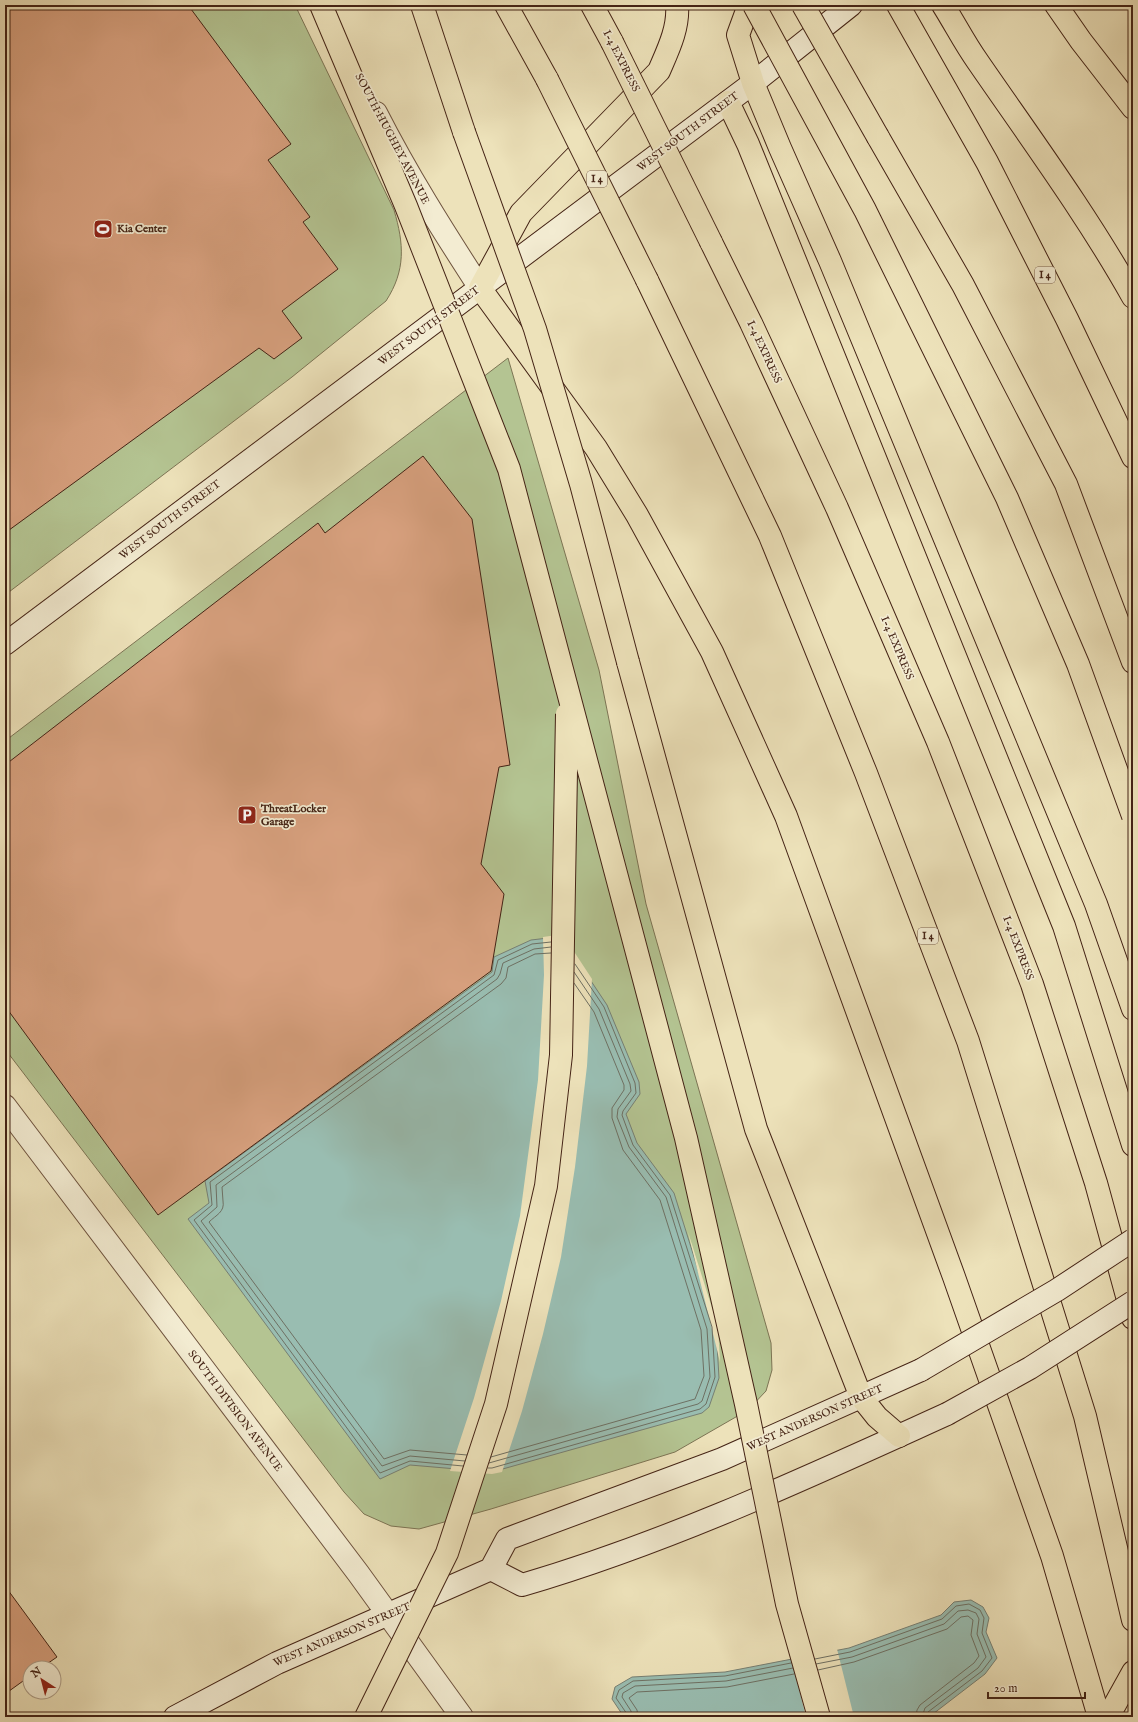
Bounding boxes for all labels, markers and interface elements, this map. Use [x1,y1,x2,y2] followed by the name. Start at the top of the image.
[599,28,643,95] street label: I-4 EXPRESS
[351,71,433,207] street label: SOUTH HUGHEY AVENUE
[635,89,741,175] street label: WEST SOUTH STREET
[587,171,607,187] road number: I 4
[92,218,114,240] sports icon: Kia Center
[117,222,168,236] place label: Kia Center
[1035,267,1055,283] road number: I 4
[376,283,482,369] street label: WEST SOUTH STREET
[743,318,785,386] street label: I-4 EXPRESS
[117,477,223,563] street label: WEST SOUTH STREET
[877,614,917,682] street label: I-4 EXPRESS
[260,802,327,829] place label: ThreatLocker Garage
[236,804,258,826] parking icon: ThreatLocker Garage
[999,914,1037,982] street label: I-4 EXPRESS
[918,928,938,944] road number: I 4
[185,1347,286,1475] street label: SOUTH DIVISION AVENUE
[745,1382,885,1454] street label: WEST ANDERSON STREET
[271,1600,413,1670] street label: WEST ANDERSON STREET
[22,1660,62,1700] north arrow
[28,1664,45,1682] text: N
[988,1674,1085,1700] scale bar
[994,1681,1017,1696] text: 20 m

